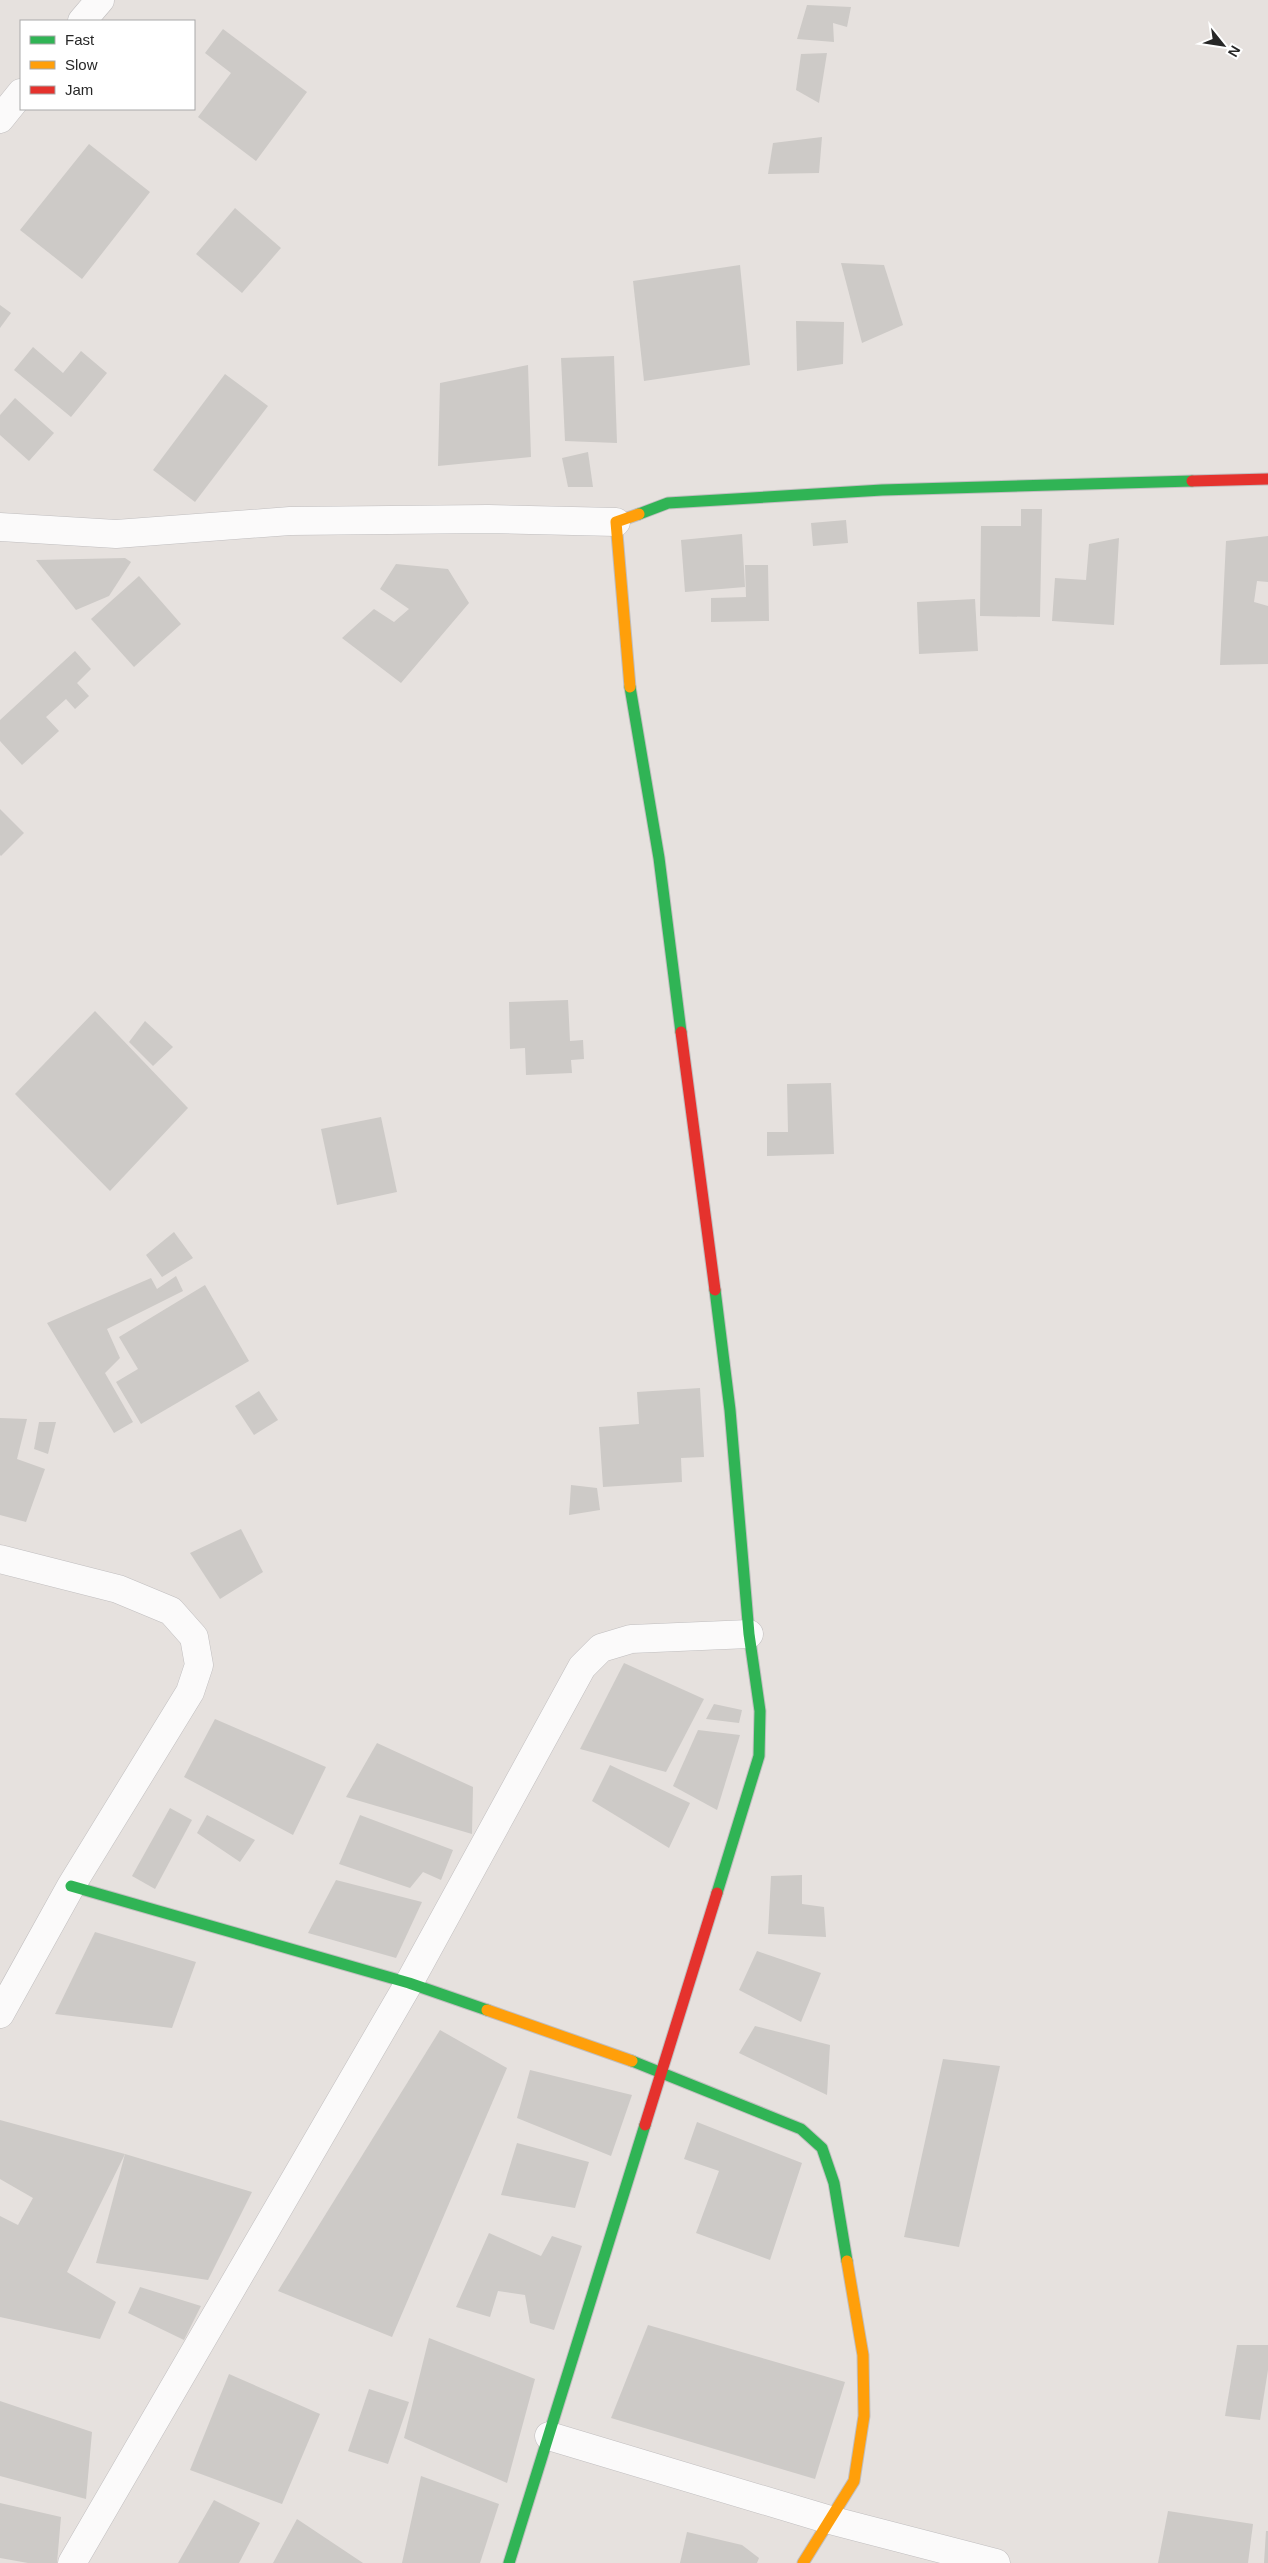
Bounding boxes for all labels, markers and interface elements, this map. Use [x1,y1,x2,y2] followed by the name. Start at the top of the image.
[20,20,195,110] legend
[1198,20,1248,70] north arrow
[65,31,95,48] text: Fast
[1225,43,1244,60] text: N
[65,56,98,73] text: Slow
[65,81,93,98] text: Jam

